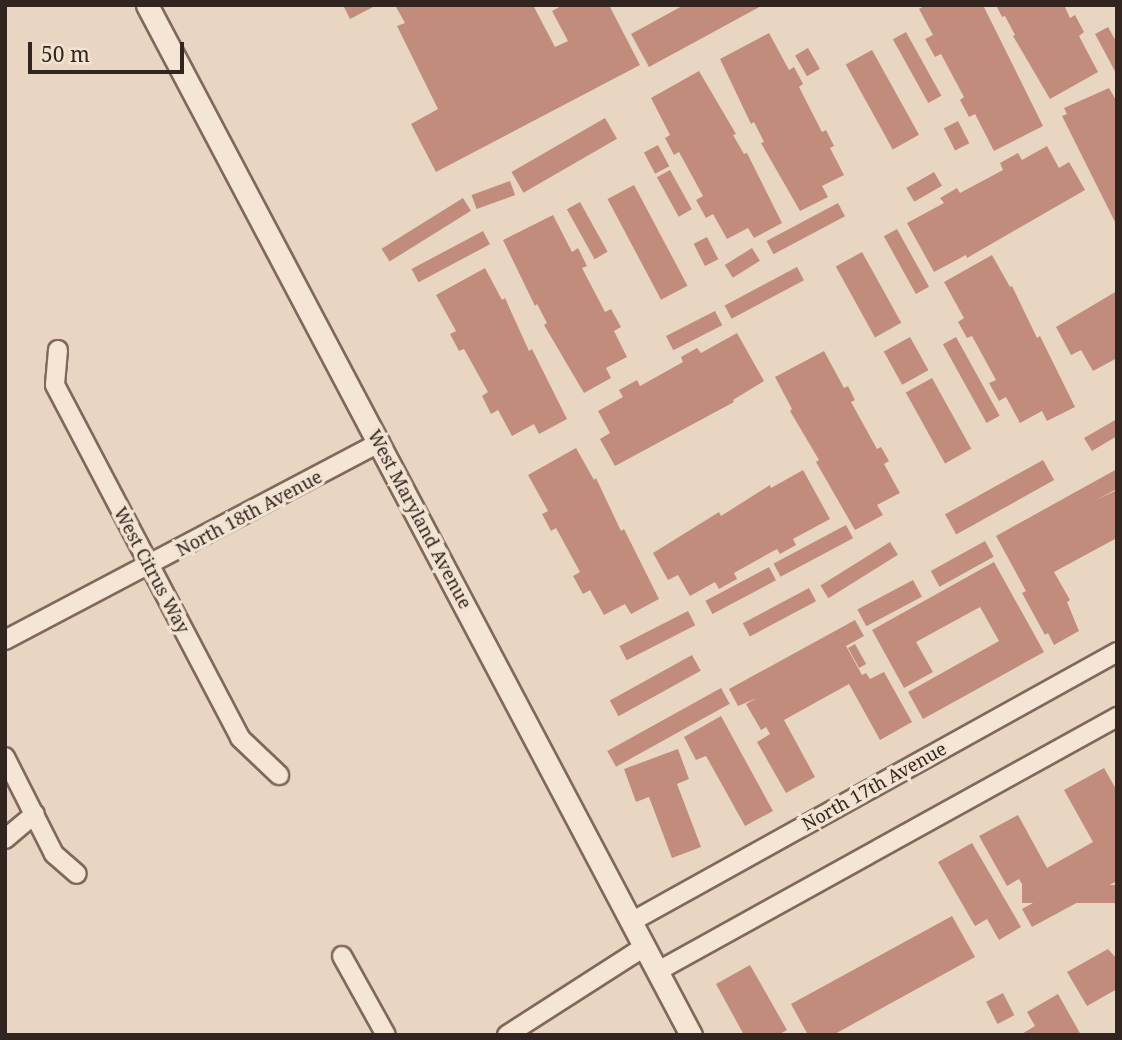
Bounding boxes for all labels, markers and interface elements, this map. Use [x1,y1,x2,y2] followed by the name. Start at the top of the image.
[32,28,187,72] scale bar
[41,40,90,68] text: 50 m
[364,426,476,612] street label: West Maryland Avenue
[172,465,326,561] street label: North 18th Avenue
[110,503,194,637] street label: West Citrus Way
[798,737,950,835] street label: North 17th Avenue

